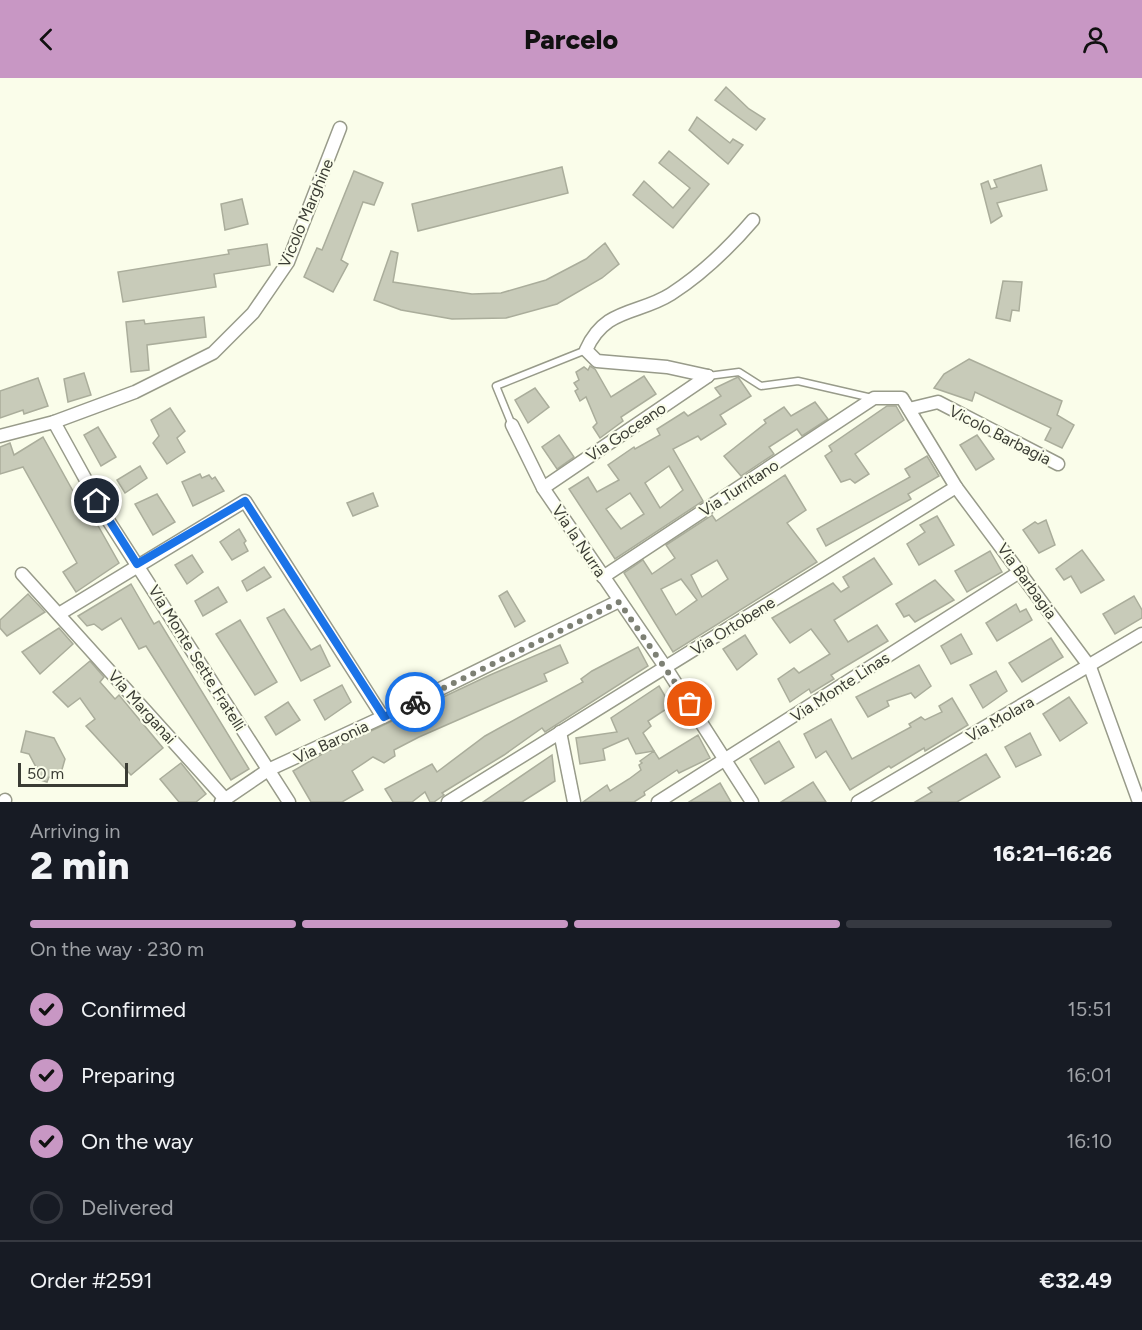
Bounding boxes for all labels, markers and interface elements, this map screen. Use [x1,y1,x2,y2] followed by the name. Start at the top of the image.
[30,23,63,56] icon: back
[524,23,618,56] text: Parcelo
[1079,23,1112,56] icon: person
[275,156,338,270] street label: Vicolo Marghine
[583,398,669,466] street label: Via Goceano
[946,401,1054,469] street label: Vicolo Barbagia
[696,455,782,521] street label: Via Turritano
[71,475,122,526] pin
[80,484,113,517] icon: home
[548,501,610,581] street label: Via la Nurra
[993,539,1061,623] street label: Via Barbagia
[144,582,250,734] street label: Via Monte Sette Fratelli
[687,592,779,659] street label: Via Ortobene
[787,648,893,726] street label: Via Monte Linas
[104,666,180,748] street label: Via Marganai
[385,672,445,732] courier
[664,678,715,729] pin
[399,686,432,719] icon: bike
[673,687,706,720] icon: bag
[963,692,1037,746] street label: Via Molara
[291,716,371,768] street label: Via Baronia
[18,760,128,788] scale bar
[27,764,64,783] text: 50 m
[30,819,120,843] text: Arriving in
[993,840,1112,867] text: 16:21–16:26
[30,842,130,889] text: 2 min
[30,937,204,961] text: On the way · 230 m
[30,993,63,1026] icon: check
[81,996,186,1023] text: Confirmed
[1067,997,1112,1021] text: 15:51
[30,1059,63,1092] icon: check
[81,1062,175,1089] text: Preparing
[1066,1063,1112,1087] text: 16:01
[30,1125,63,1158] icon: check
[81,1128,193,1155] text: On the way
[1066,1129,1112,1153] text: 16:10
[81,1194,174,1221] text: Delivered
[30,1267,153,1294] text: Order #2591
[1040,1267,1112,1294] text: €32.49

